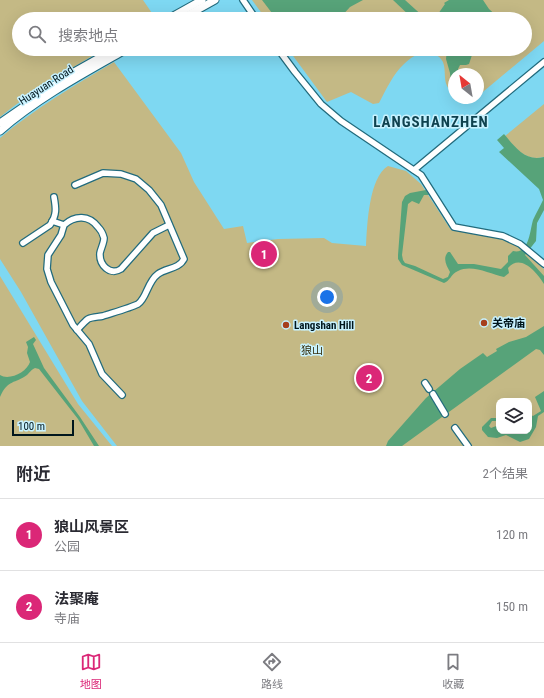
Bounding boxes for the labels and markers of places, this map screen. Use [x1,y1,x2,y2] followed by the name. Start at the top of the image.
[251,239,277,269] pin: 1
[492,317,525,330] place label: 关帝庙
[479,318,489,328] marker: 关帝庙
[294,319,354,332] place label: Langshan Hill
[281,320,291,330] marker: Langshan Hill
[356,363,382,393] pin: 2

